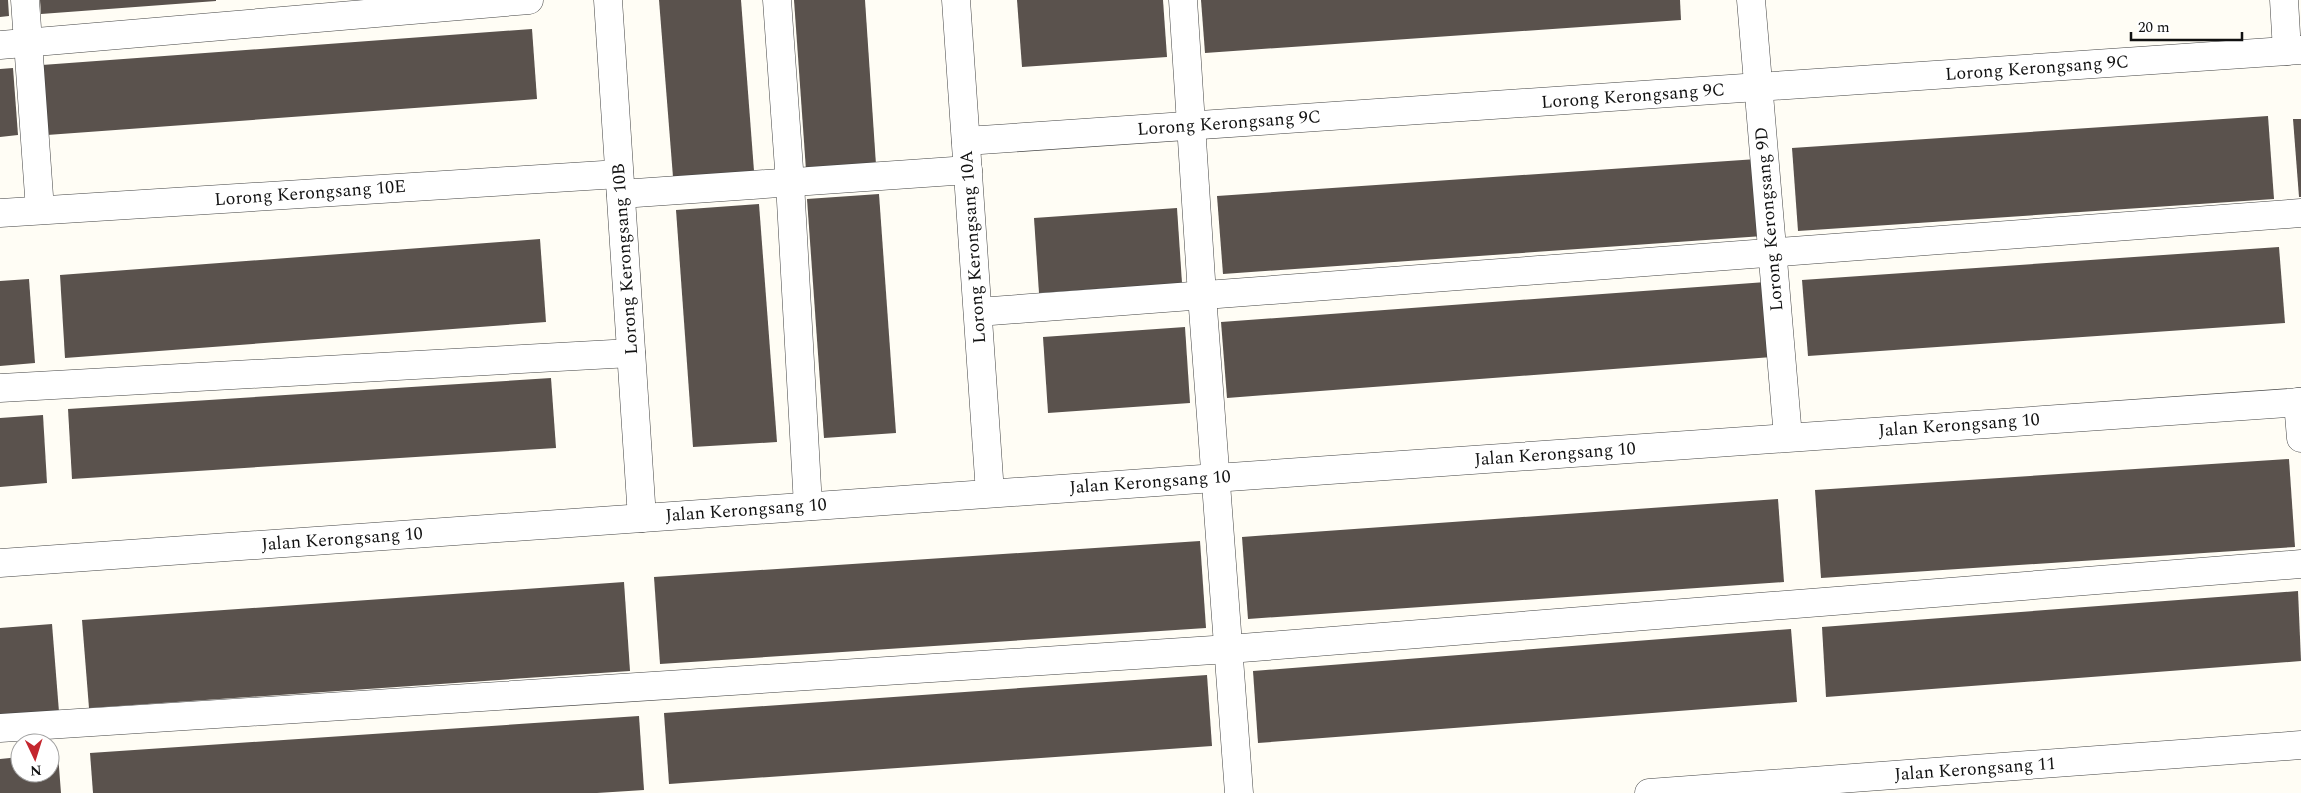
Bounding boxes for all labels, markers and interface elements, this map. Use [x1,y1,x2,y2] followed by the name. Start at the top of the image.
[2131,10,2242,42] scale bar
[2138,16,2170,39] text: 20 m
[1944,48,2130,88] street label: Lorong Kerongsang 9C
[1540,76,1726,116] street label: Lorong Kerongsang 9C
[1136,103,1322,143] street label: Lorong Kerongsang 9C
[1747,126,1791,312] street label: Lorong Kerongsang 9D
[953,149,993,345] street label: Lorong Kerongsang 10A
[605,162,645,356] street label: Lorong Kerongsang 10B
[213,173,407,213] street label: Lorong Kerongsang 10E
[1877,406,2041,444] street label: Jalan Kerongsang 10
[1473,435,1637,473] street label: Jalan Kerongsang 10
[1068,463,1232,501] street label: Jalan Kerongsang 10
[664,491,828,529] street label: Jalan Kerongsang 10
[260,520,424,558] street label: Jalan Kerongsang 10
[10,733,60,783] north arrow
[1893,750,2057,788] street label: Jalan Kerongsang 11
[29,760,42,781] text: N

